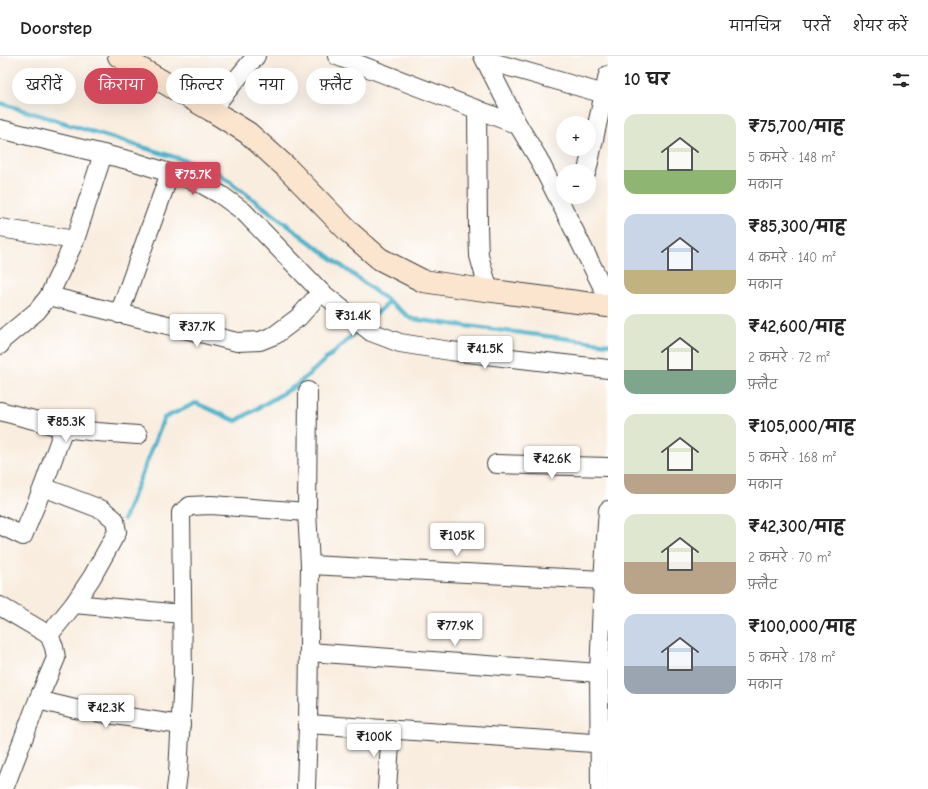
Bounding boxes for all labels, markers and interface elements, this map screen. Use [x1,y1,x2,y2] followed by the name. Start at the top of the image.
[20,17,92,39] text: Doorstep
[730,18,781,35] text: मानचित्र
[803,18,830,35] text: परतें
[852,18,908,35] text: शेयर करें
[12,68,76,104] chip: खरीदें
[84,68,158,104] chip: किराया
[166,68,237,104] chip: फ़िल्टर
[245,68,298,104] chip: नया
[306,68,366,104] chip: फ़्लैट
[890,69,912,91] icon: filters
[624,70,669,89] text: 10 घर
[556,116,596,204] map controls
[556,116,596,156] button: +
[748,117,844,136] text: ₹75,700/माह
[656,130,704,178] icon: home
[748,150,835,165] text: 5 कमरे · 148 m²
[160,162,226,196] pin: ₹75.7K
[556,164,596,204] button: −
[174,167,212,182] text: ₹75.7K
[748,177,782,192] text: मकान
[748,217,846,236] text: ₹85,300/माह
[656,230,704,278] icon: home
[748,250,836,265] text: 4 कमरे · 140 m²
[748,277,782,292] text: मकान
[320,303,386,337] pin: ₹31.4K
[335,308,371,323] text: ₹31.4K
[164,314,230,348] pin: ₹37.7K
[748,317,845,336] text: ₹42,600/माह
[179,319,215,334] text: ₹37.7K
[656,330,704,378] icon: home
[452,336,518,370] pin: ₹41.5K
[467,341,503,356] text: ₹41.5K
[748,350,830,365] text: 2 कमरे · 72 m²
[748,377,778,392] text: फ़्लैट
[33,409,99,443] pin: ₹85.3K
[47,414,85,429] text: ₹85.3K
[748,417,855,436] text: ₹105,000/माह
[656,430,704,478] icon: home
[519,446,585,480] pin: ₹42.6K
[748,450,836,465] text: 5 कमरे · 168 m²
[533,451,571,466] text: ₹42.6K
[748,477,782,492] text: मकान
[748,517,845,536] text: ₹42,300/माह
[429,523,485,557] pin: ₹105K
[439,528,475,543] text: ₹105K
[656,530,704,578] icon: home
[748,550,831,565] text: 2 कमरे · 70 m²
[748,577,778,592] text: फ़्लैट
[422,613,488,647] pin: ₹77.9K
[748,617,856,636] text: ₹100,000/माह
[436,618,474,633] text: ₹77.9K
[656,630,704,678] icon: home
[748,650,835,665] text: 5 कमरे · 178 m²
[748,677,782,692] text: मकान
[73,695,139,729] pin: ₹42.3K
[87,700,125,715] text: ₹42.3K
[346,724,402,758] pin: ₹100K
[356,729,392,744] text: ₹100K

